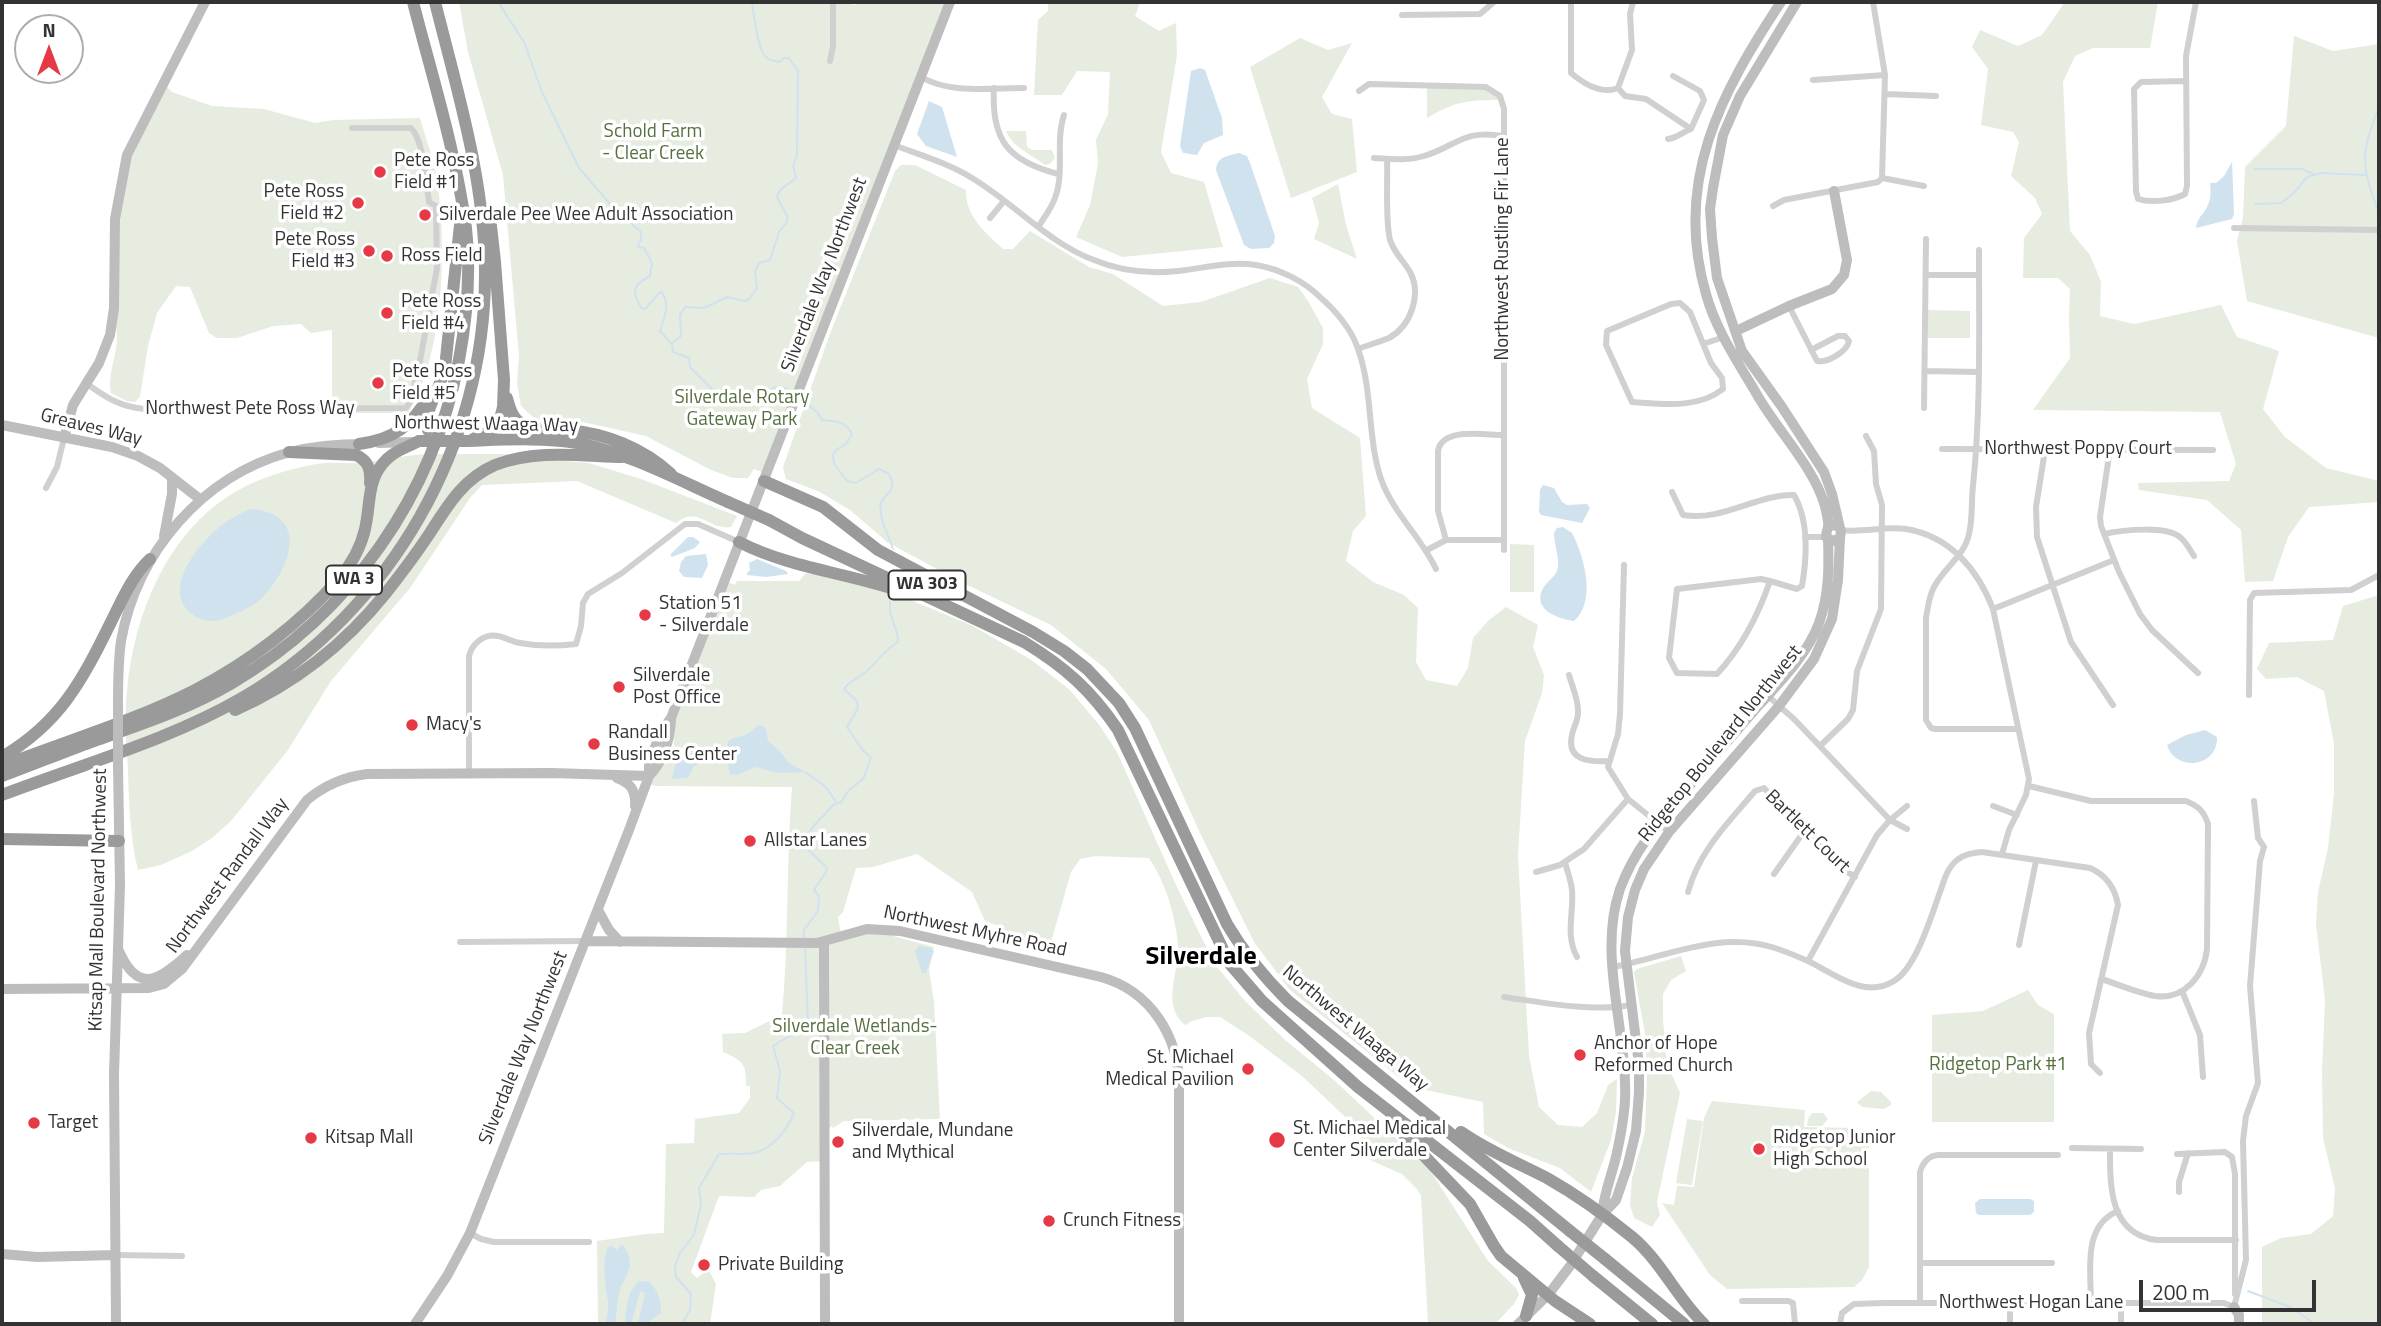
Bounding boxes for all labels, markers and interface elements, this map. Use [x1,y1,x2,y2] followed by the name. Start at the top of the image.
[14,14,84,84] north arrow
[42,15,56,44] text: N
[602,121,704,165] park label: Schold Farm - Clear Creek
[1492,137,1514,361] street label: Northwest Rustling Fir Lane
[394,150,474,194] place label: Pete Ross Field #1
[372,164,388,180] marker: Pete Ross Field #1
[777,175,873,375] street label: Silverdale Way Northwest
[264,181,344,225] place label: Pete Ross Field #2
[350,195,366,211] marker: Pete Ross Field #2
[439,204,733,226] place label: Silverdale Pee Wee Adult Association
[417,207,433,223] marker: Silverdale Pee Wee Adult Association
[275,229,355,273] place label: Pete Ross Field #3
[361,243,377,259] marker: Pete Ross Field #3
[401,245,483,267] place label: Ross Field
[379,248,395,264] marker: Ross Field
[401,291,481,335] place label: Pete Ross Field #4
[379,305,395,321] marker: Pete Ross Field #4
[392,361,472,405] place label: Pete Ross Field #5
[370,375,386,391] marker: Pete Ross Field #5
[675,387,809,431] park label: Silverdale Rotary Gateway Park
[145,398,355,420] street label: Northwest Pete Ross Way
[38,404,144,452] street label: Greaves Way
[394,412,578,438] street label: Northwest Waaga Way
[1984,438,2172,460] street label: Northwest Poppy Court
[326,566,382,594] road number: WA 3
[888,570,965,600] road number: WA 303
[659,593,749,637] place label: Station 51 - Silverdale
[637,607,653,623] marker: Station 51 - Silverdale
[1635,641,1807,847] street label: Ridgetop Boulevard Northwest
[633,665,721,709] place label: Silverdale Post Office
[611,679,627,695] marker: Silverdale Post Office
[426,714,482,736] place label: Macy's
[404,717,420,733] marker: Macy's
[608,722,737,766] place label: Randall Business Center
[586,736,602,752] marker: Randall Business Center
[85,768,113,1032] street label: Kitsap Mall Boulevard Northwest
[1760,786,1854,878] street label: Bartlett Court
[162,794,294,958] street label: Northwest Randall Way
[764,830,867,852] place label: Allstar Lanes
[742,833,758,849] marker: Allstar Lanes
[881,901,1069,963] street label: Northwest Myhre Road
[1145,942,1257,974] district label: Silverdale
[475,948,573,1148] street label: Silverdale Way Northwest
[1277,961,1433,1097] street label: Northwest Waaga Way
[772,1016,938,1060] park label: Silverdale Wetlands- Clear Creek
[1594,1033,1733,1077] place label: Anchor of Hope Reformed Church
[1105,1047,1234,1091] place label: St. Michael Medical Pavilion
[1572,1047,1588,1063] marker: Anchor of Hope Reformed Church
[1929,1054,2067,1076] park label: Ridgetop Park #1
[1240,1061,1256,1077] marker: St. Michael Medical Pavilion
[48,1112,98,1134] place label: Target
[26,1115,42,1131] marker: Target
[1293,1118,1446,1162] place label: St. Michael Medical Center Silverdale
[852,1120,1013,1164] place label: Silverdale, Mundane and Mythical
[325,1127,413,1149] place label: Kitsap Mall
[1773,1127,1896,1171] place label: Ridgetop Junior High School
[303,1130,319,1146] marker: Kitsap Mall
[1267,1130,1287,1150] marker: St. Michael Medical Center Silverdale
[830,1134,846,1150] marker: Silverdale, Mundane and Mythical
[1751,1141,1767,1157] marker: Ridgetop Junior High School
[1063,1210,1181,1232] place label: Crunch Fitness
[1041,1213,1057,1229] marker: Crunch Fitness
[718,1254,843,1276] place label: Private Building
[696,1257,712,1273] marker: Private Building
[2143,1266,2320,1310] scale bar
[2152,1276,2209,1308] text: 200 m
[1939,1292,2123,1314] street label: Northwest Hogan Lane

